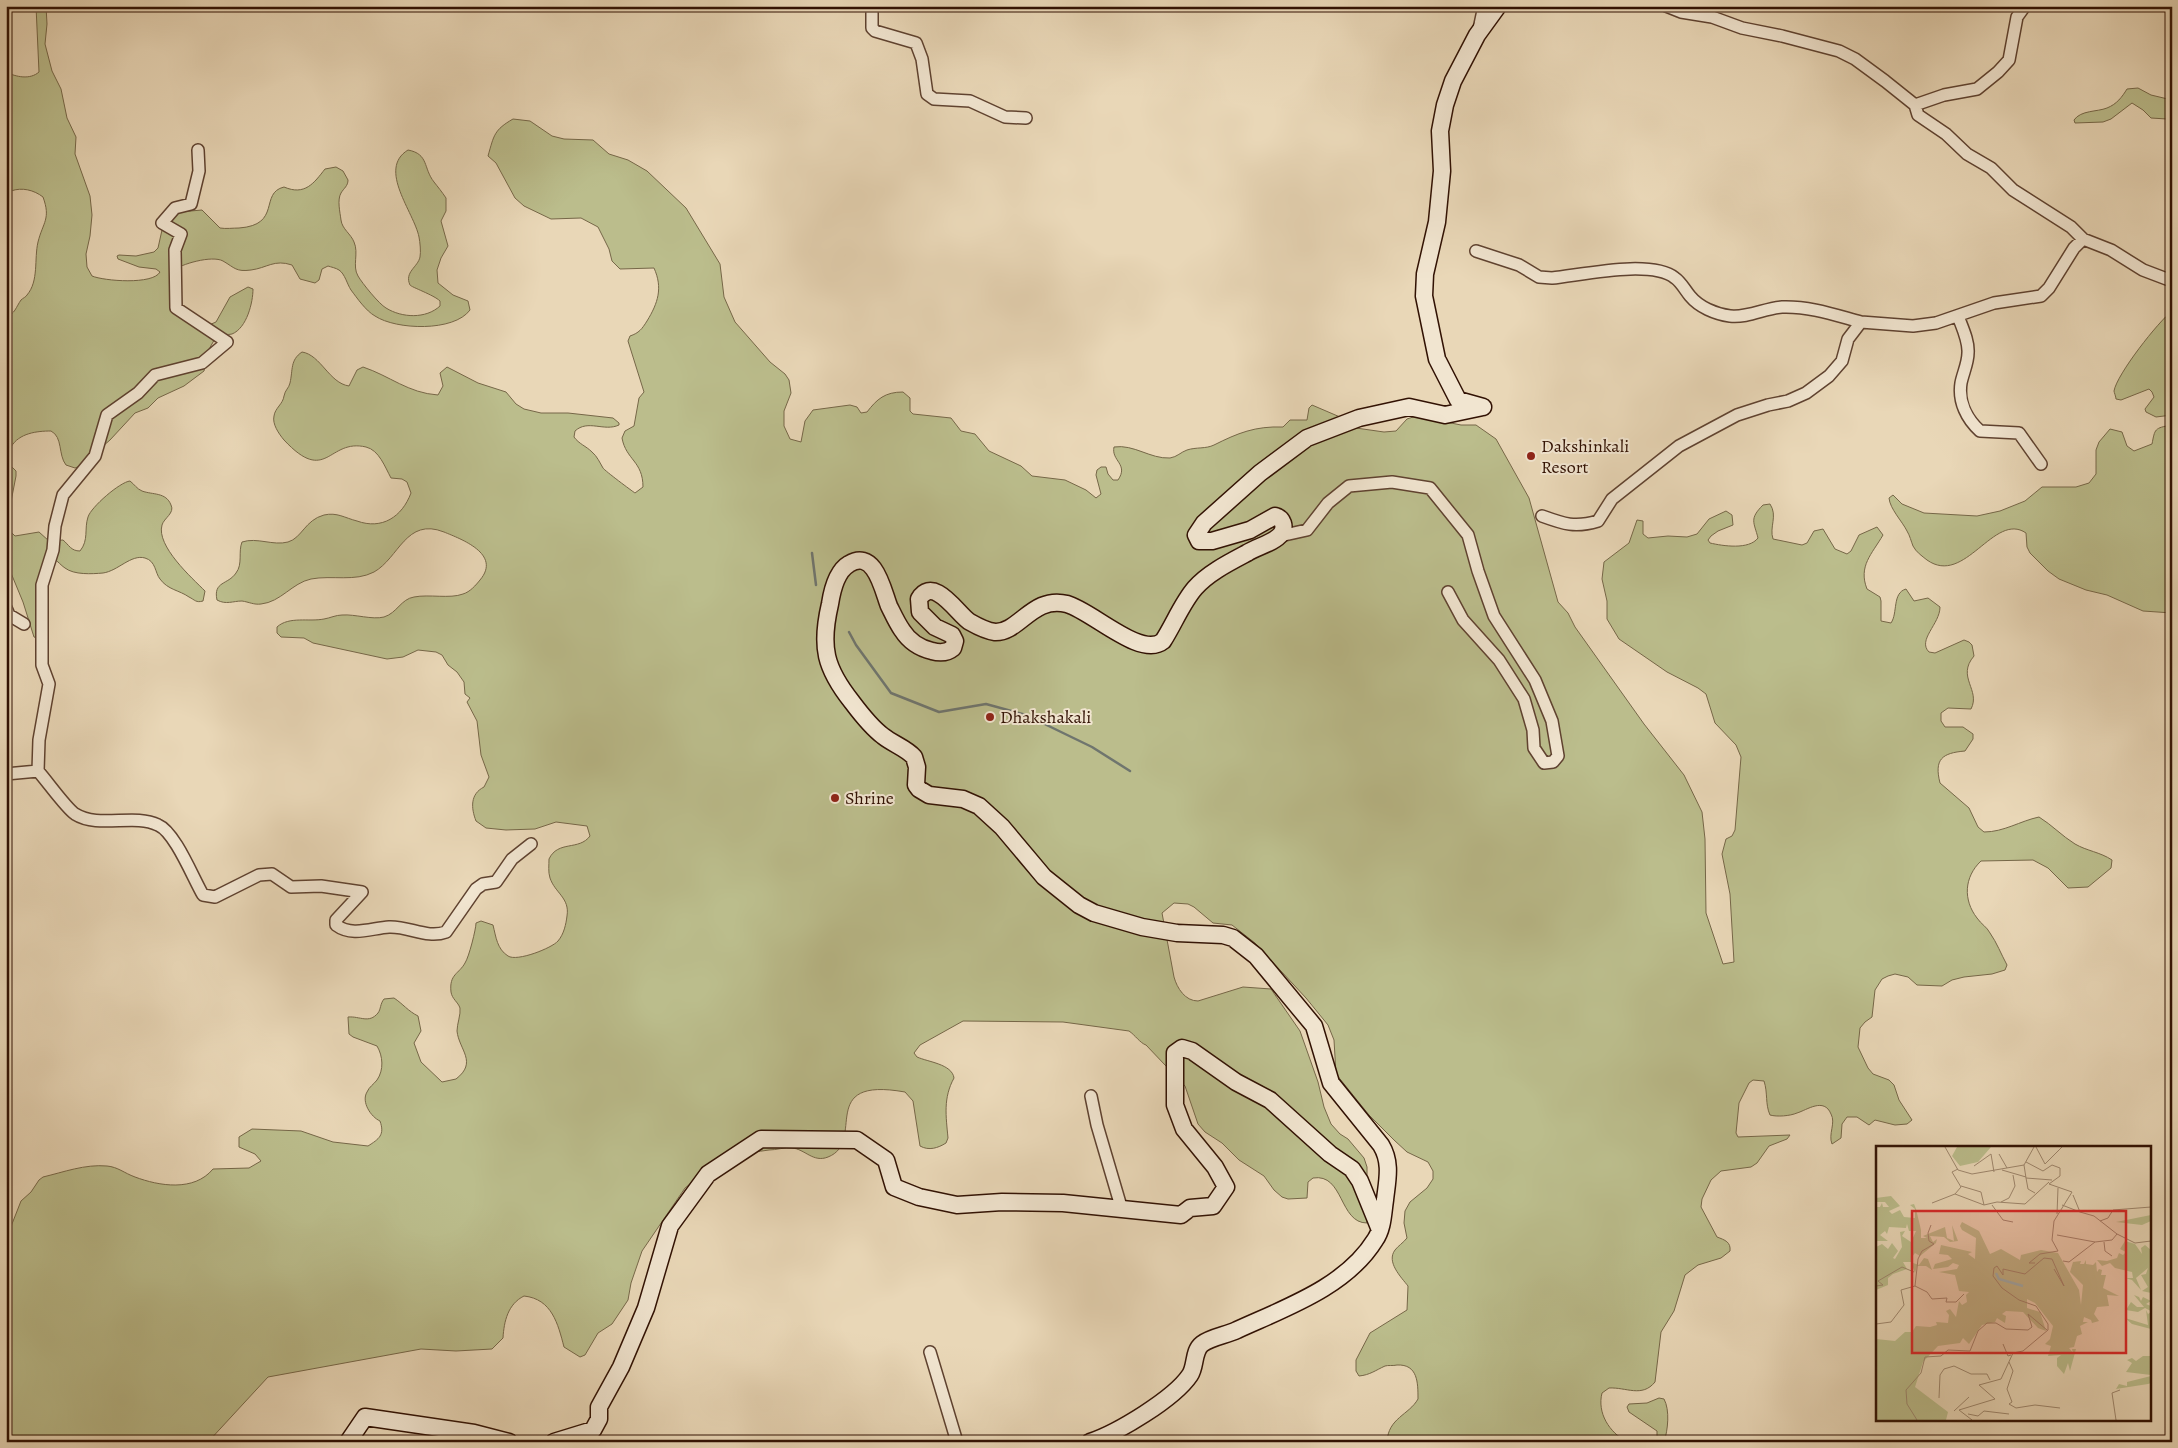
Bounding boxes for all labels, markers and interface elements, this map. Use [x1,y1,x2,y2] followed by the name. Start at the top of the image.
[1541,434,1629,479] place label: Dakshinkali Resort
[1525,450,1537,462] marker: Dakshinkali Resort
[1000,705,1091,729] place label: Dhakshakali
[984,711,996,723] marker: Dhakshakali
[845,786,894,810] place label: Shrine
[829,792,841,804] marker: Shrine
[1876,1146,2150,1420] inset map

